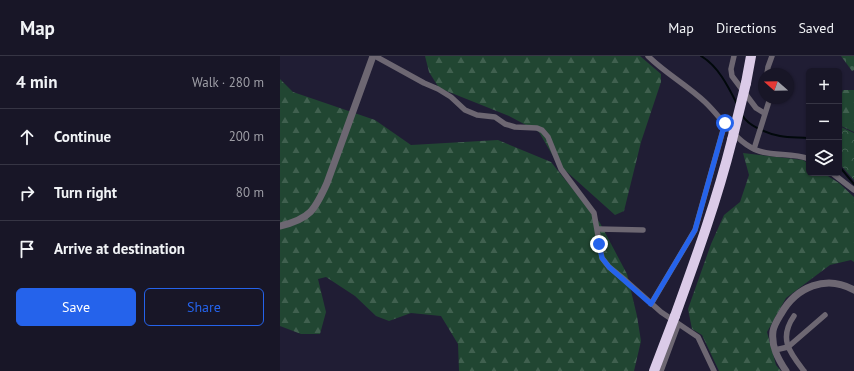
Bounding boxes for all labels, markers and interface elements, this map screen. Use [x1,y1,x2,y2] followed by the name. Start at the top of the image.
[20,16,55,40] text: Map
[668,19,694,37] text: Map
[716,19,776,37] text: Directions
[798,19,834,37] text: Saved
[758,68,794,104] north arrow
[806,68,842,176] map controls
[806,68,842,104] button: +
[16,71,57,93] text: 4 min
[192,74,264,91] text: Walk · 280 m
[806,104,842,140] button: −
[716,114,734,132] route start
[16,126,38,148] icon: ahead
[54,127,111,146] text: Continue
[229,128,264,145] text: 200 m
[806,140,842,176] button: layers
[16,182,38,204] icon: right
[54,183,117,202] text: Turn right
[236,184,264,201] text: 80 m
[590,235,608,253] route end
[16,238,38,260] icon: arrive
[54,239,185,258] text: Arrive at destination
[16,288,136,326] button: Save
[144,288,264,326] button: Share

